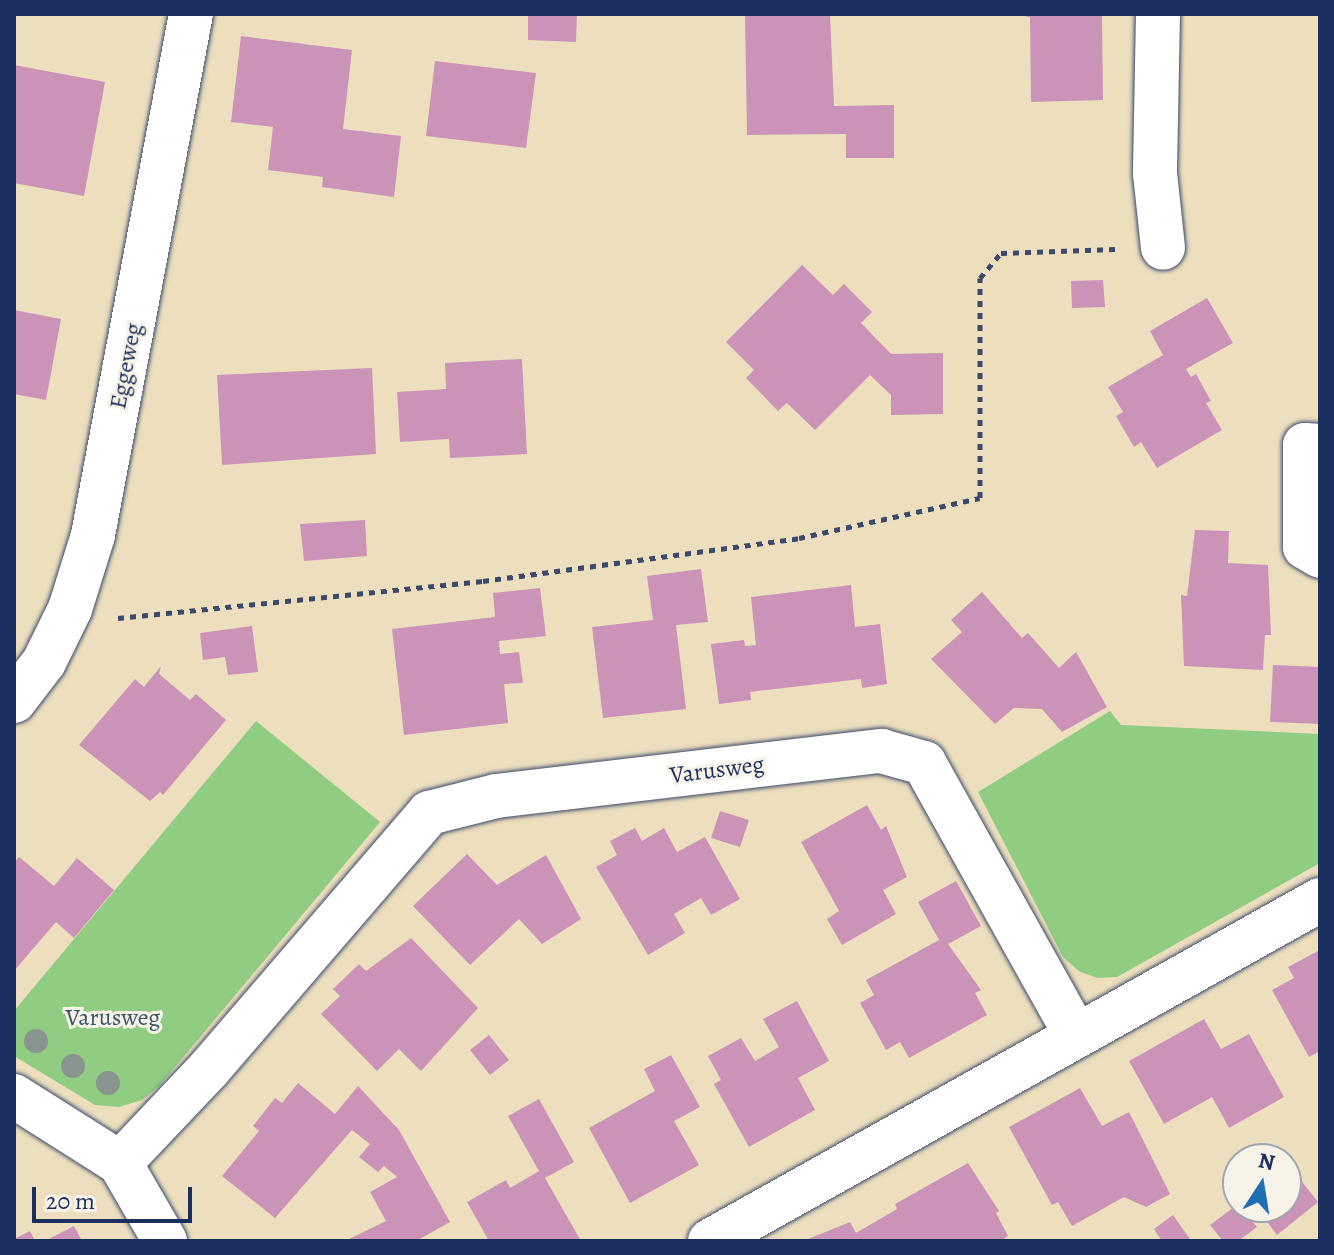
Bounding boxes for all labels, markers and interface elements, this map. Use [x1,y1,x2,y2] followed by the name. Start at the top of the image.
[104,321,148,411] street label: Eggeweg
[668,750,766,790] street label: Varusweg
[66,1004,160,1032] park label: Varusweg
[1222,1143,1302,1223] north arrow
[1256,1145,1278,1178] text: N
[36,1171,196,1221] scale bar
[46,1185,95,1217] text: 20 m

